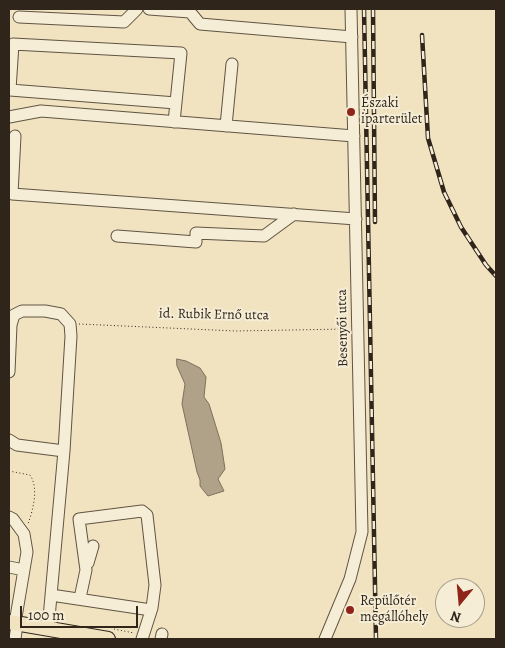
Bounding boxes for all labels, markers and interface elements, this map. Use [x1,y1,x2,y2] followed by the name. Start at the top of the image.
[361,96,422,128] place label: Északi iparterület
[345,106,357,118] marker: Északi iparterület
[334,289,352,367] street label: Besenyői utca
[159,306,269,324] street label: id. Rubik Ernő utca
[435,578,485,628] north arrow
[360,594,428,626] place label: Repülőtér megállóhely
[22,596,140,628] scale bar
[344,604,356,616] marker: Repülőtér megállóhely
[28,605,65,625] text: 100 m
[448,606,463,627] text: N

